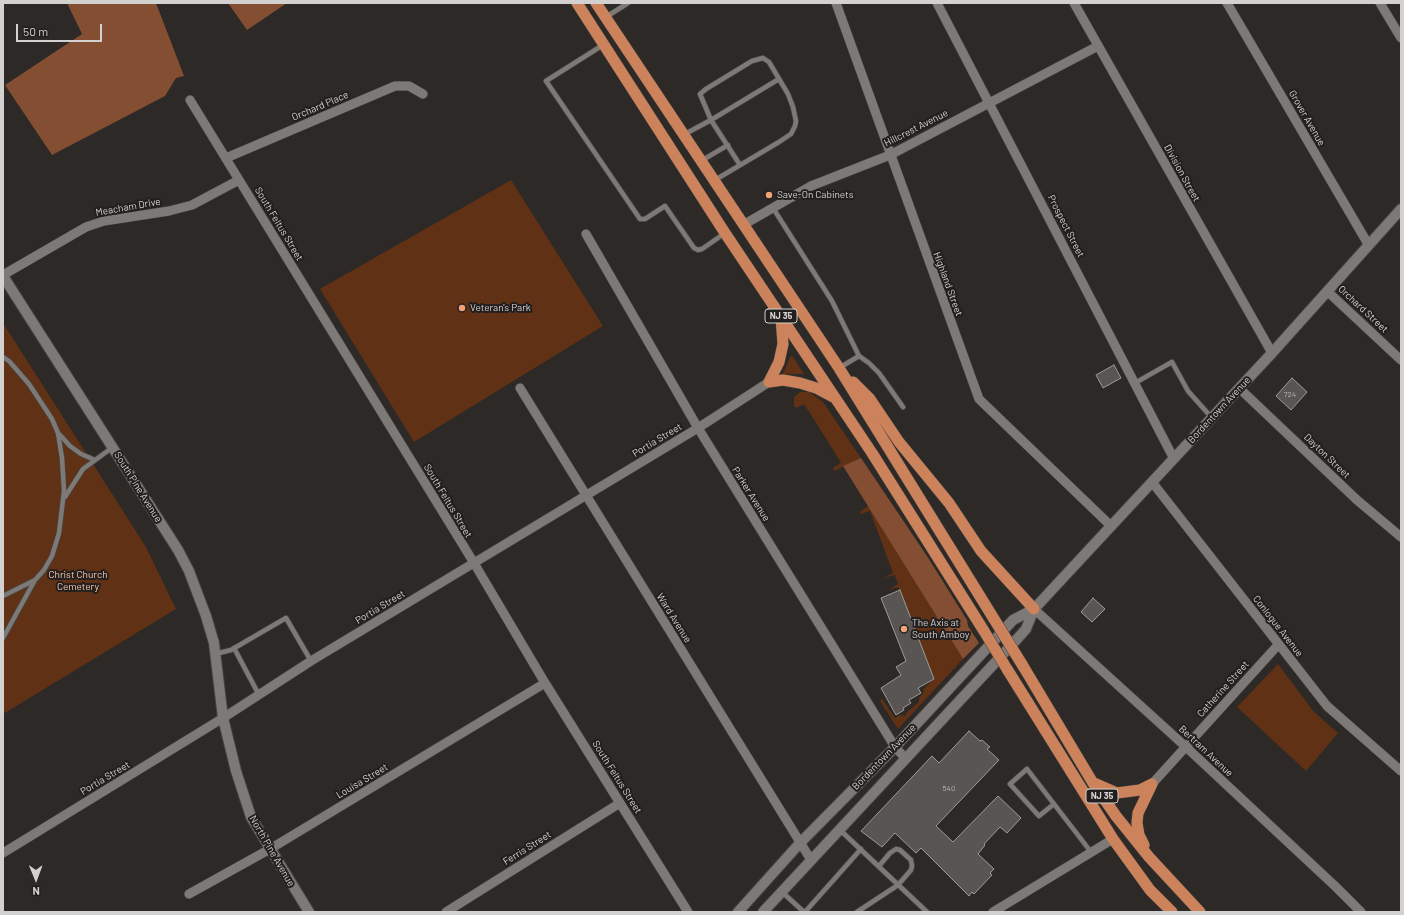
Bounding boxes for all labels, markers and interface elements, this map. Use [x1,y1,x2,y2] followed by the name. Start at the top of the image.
[18,16,104,42] scale bar
[23,24,48,38] text: 50 m
[1286,88,1328,148] street label: Grover Avenue
[290,89,350,123] street label: Orchard Place
[882,107,950,149] street label: Hillcrest Avenue
[1161,142,1203,204] street label: Division Street
[252,185,306,263] street label: South Feltus Street
[777,189,853,201] place label: Save-On Cabinets
[764,190,774,200] marker: Save-On Cabinets
[1045,193,1087,259] street label: Prospect Street
[95,195,161,219] street label: Meacham Drive
[931,250,965,318] street label: Highland Street
[1336,283,1390,335] street label: Orchard Street
[470,302,531,314] place label: Veteran's Park
[457,303,467,313] marker: Veteran's Park
[765,309,797,323] road number: NJ 35
[1185,374,1253,446] street label: Bordentown Avenue
[1284,389,1296,399] house number: 724
[630,421,684,459] street label: Portia Street
[1301,431,1353,481] street label: Dayton Street
[112,450,164,524] street label: South Pine Avenue
[421,462,475,540] street label: South Feltus Street
[729,464,773,524] street label: Parker Avenue
[48,569,108,592] park label: Christ Church Cemetery
[353,588,407,626] street label: Portia Street
[654,591,694,645] street label: Ward Avenue
[1250,593,1306,659] street label: Conlogue Avenue
[912,617,969,640] place label: The Axis at South Amboy
[899,624,909,634] marker: The Axis at South Amboy
[1195,658,1251,720] street label: Catherine Street
[850,722,918,792] street label: Bordentown Avenue
[1176,723,1236,779] street label: Bertram Avenue
[590,738,644,816] street label: South Feltus Street
[78,759,132,797] street label: Portia Street
[334,761,390,801] street label: Louisa Street
[942,783,956,793] house number: 540
[1086,789,1118,803] road number: NJ 35
[247,813,297,889] street label: North Pine Avenue
[501,828,553,868] street label: Ferris Street
[16,859,56,899] north arrow
[32,885,40,898] text: N

